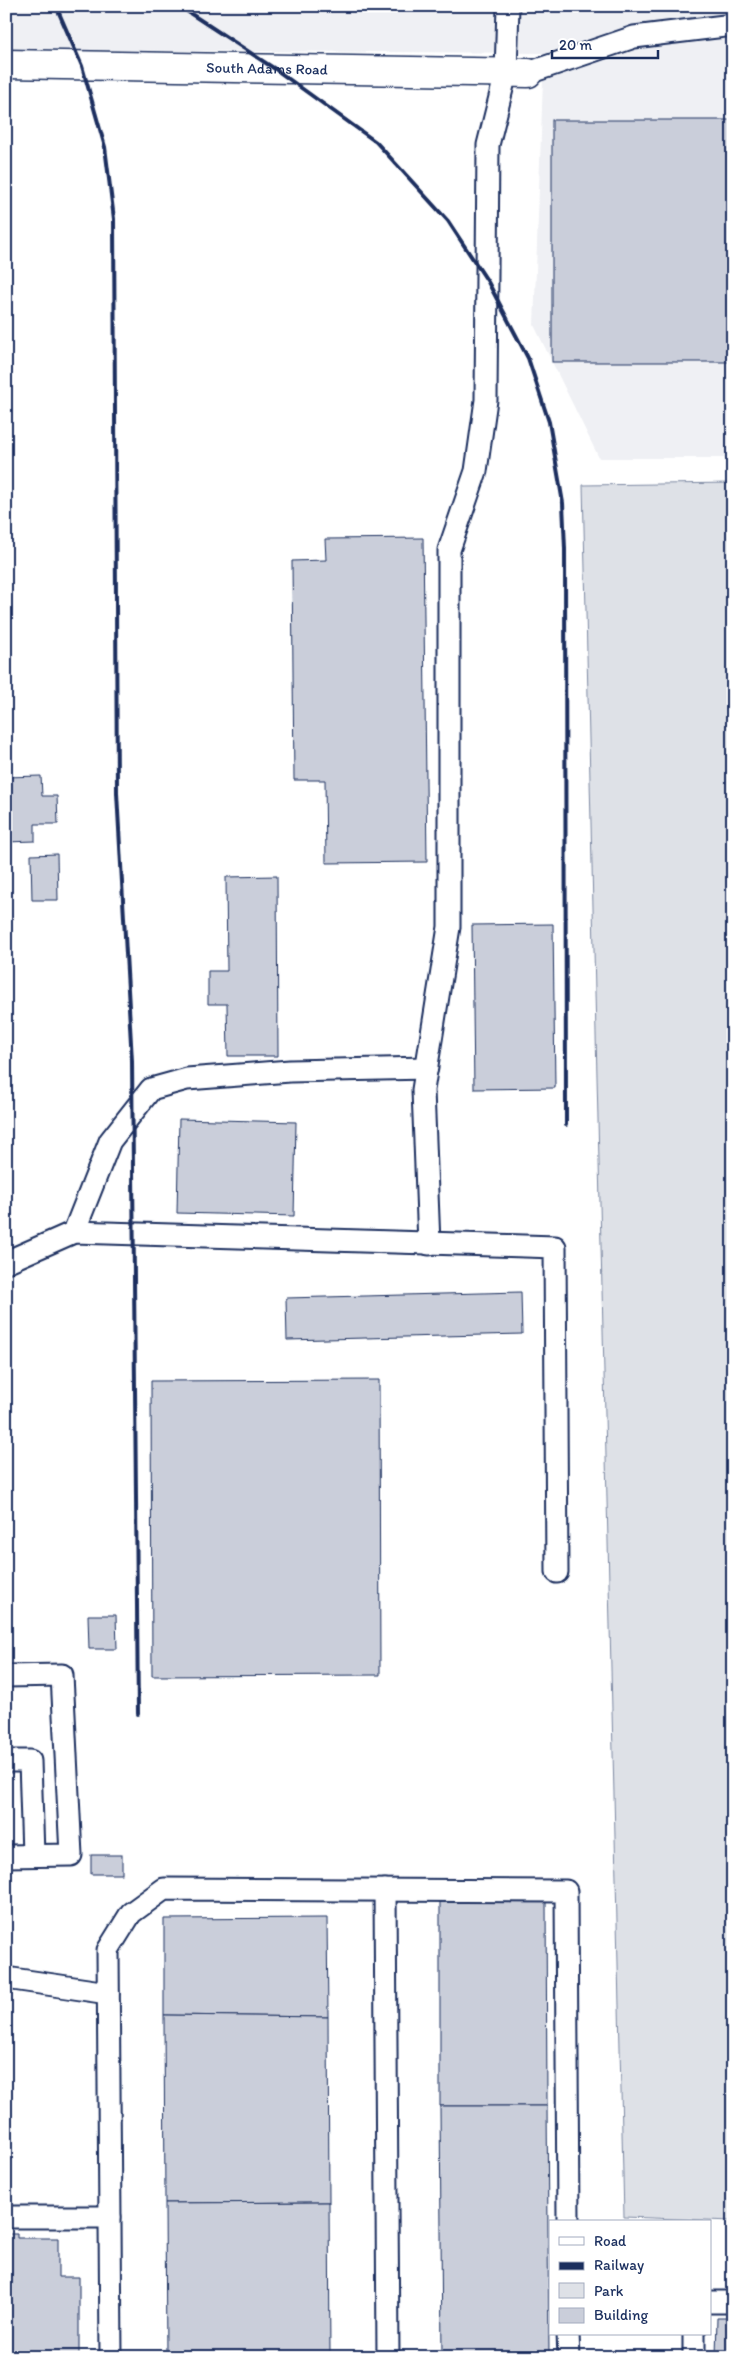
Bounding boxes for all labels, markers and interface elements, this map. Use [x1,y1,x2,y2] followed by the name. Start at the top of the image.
[552,28,658,60] scale bar
[559,36,593,54] text: 20 m
[206,58,328,79] street label: South Adams Road
[549,2220,712,2336] legend
[594,2232,627,2250] text: Road
[594,2256,644,2274] text: Railway
[594,2282,624,2300] text: Park
[594,2306,648,2324] text: Building

